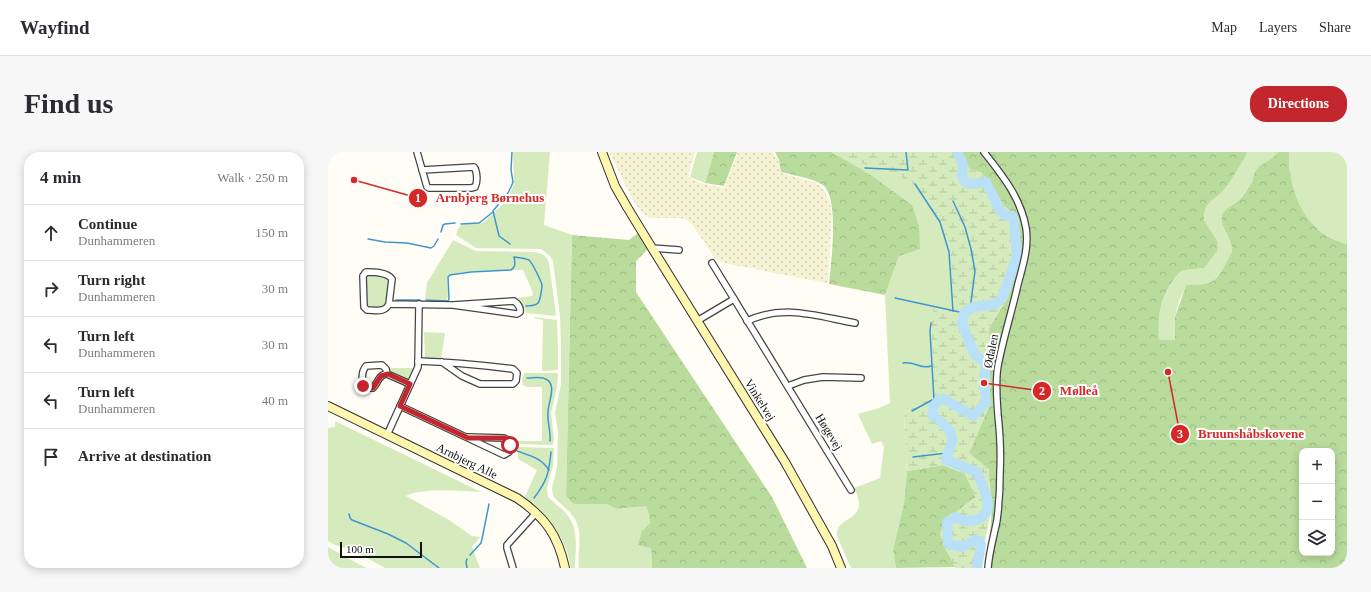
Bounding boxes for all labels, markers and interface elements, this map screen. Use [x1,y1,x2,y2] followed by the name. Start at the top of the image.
[20,17,90,38] text: Wayfind
[1211,20,1237,35] text: Map
[1259,20,1297,35] text: Layers
[1319,20,1351,35] text: Share
[1250,86,1347,122] button: Directions
[24,88,114,119] text: Find us
[40,168,81,187] text: 4 min
[217,170,288,185] text: Walk · 250 m
[408,185,553,210] callout: Arnbjerg Børnehus
[436,190,544,205] text: Arnbjerg Børnehus
[415,191,421,205] text: 1
[78,216,137,232] text: Continue
[40,222,62,244] icon: ahead
[255,225,288,240] text: 150 m
[78,233,155,248] text: Dunhammeren
[78,272,145,288] text: Turn right
[40,278,62,300] icon: right
[262,281,288,296] text: 30 m
[78,289,155,304] text: Dunhammeren
[78,328,135,344] text: Turn left
[981,333,1001,369] street label: Ødalen
[40,334,62,356] icon: left
[262,337,288,352] text: 30 m
[78,345,155,360] text: Dunhammeren
[354,377,372,395] route end
[742,377,778,423] street label: Vinkelvej
[1032,378,1106,403] callout: Mølleå
[1060,383,1099,398] text: Mølleå
[78,384,135,400] text: Turn left
[1039,384,1045,398] text: 2
[40,390,62,412] icon: left
[262,393,288,408] text: 40 m
[78,401,155,416] text: Dunhammeren
[813,411,845,453] street label: Høgevej
[1170,421,1312,446] callout: Bruunshåbskovene
[1198,426,1304,441] text: Bruunshåbskovene
[1177,427,1183,441] text: 3
[501,436,519,454] route start
[434,440,500,482] street label: Arnbjerg Alle
[40,446,62,468] icon: arrive
[78,448,211,464] text: Arrive at destination
[1299,448,1335,556] map controls
[1299,448,1335,484] button: +
[1299,484,1335,520] button: −
[1299,520,1335,556] button: layers
[340,540,422,559] scale bar
[346,543,374,555] text: 100 m

